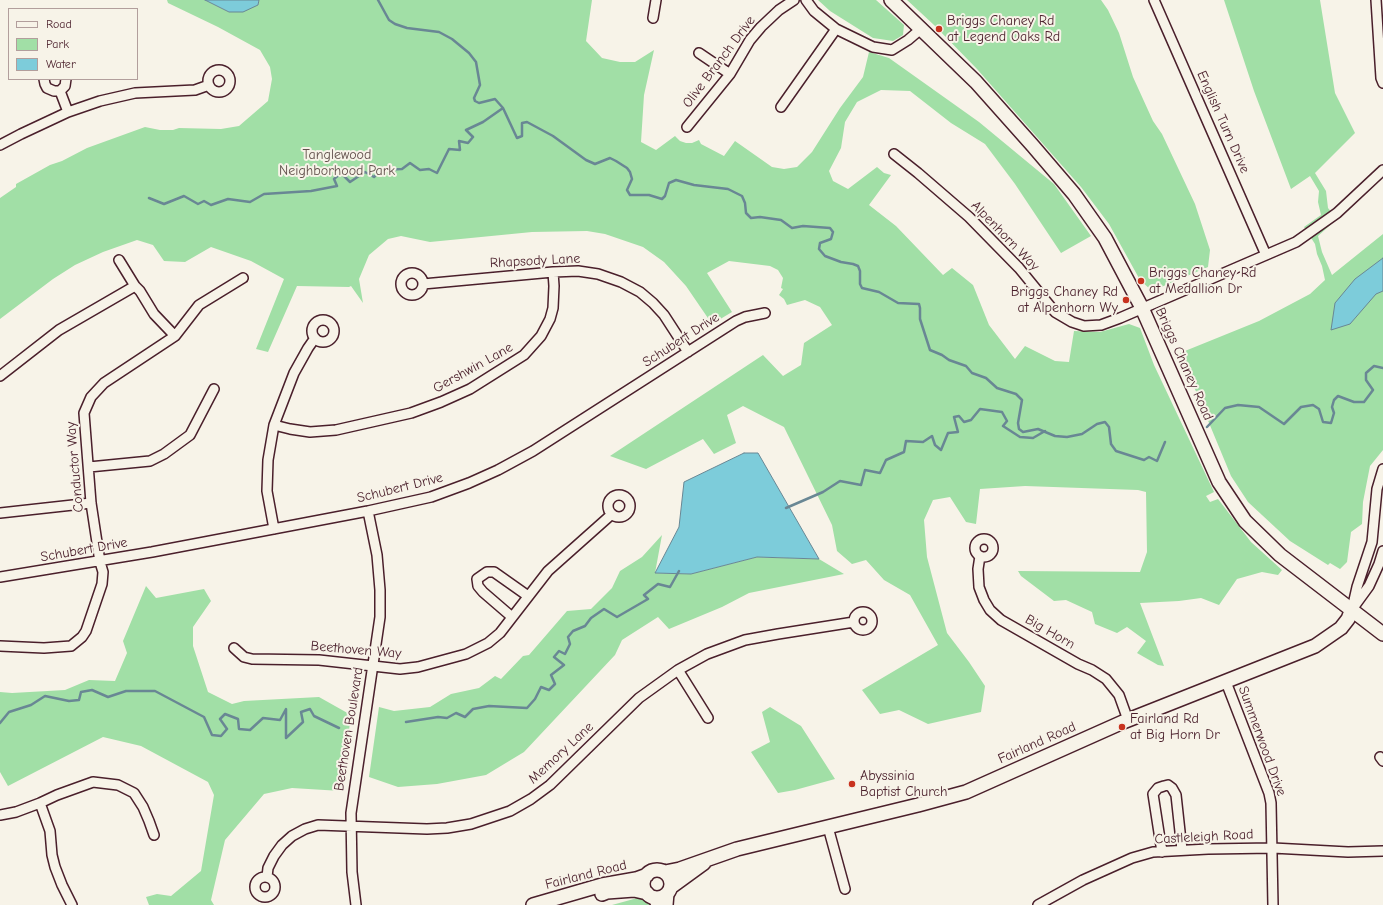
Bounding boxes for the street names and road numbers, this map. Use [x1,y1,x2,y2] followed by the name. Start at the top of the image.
[679,13,759,111] street label: Olive Branch Drive
[1193,68,1253,176] street label: English Turn Drive
[967,197,1043,275] street label: Alpenhorn Way
[489,250,581,272] street label: Rhapsody Lane
[1152,305,1216,423] street label: Briggs Chaney Road
[640,309,722,371] street label: Schubert Drive
[430,339,516,397] street label: Gershwin Lane
[63,421,87,513] street label: Conductor Way
[355,469,445,507] street label: Schubert Drive
[39,534,129,566] street label: Schubert Drive
[1022,611,1078,653] street label: Big Horn
[310,638,402,662] street label: Beethoven Way
[331,666,367,792] street label: Beethoven Boulevard
[1234,684,1290,798] street label: Summerwood Drive
[995,718,1079,768] street label: Fairland Road
[525,719,597,787] street label: Memory Lane
[1154,826,1254,848] street label: Castleleigh Road
[543,857,629,893] street label: Fairland Road

